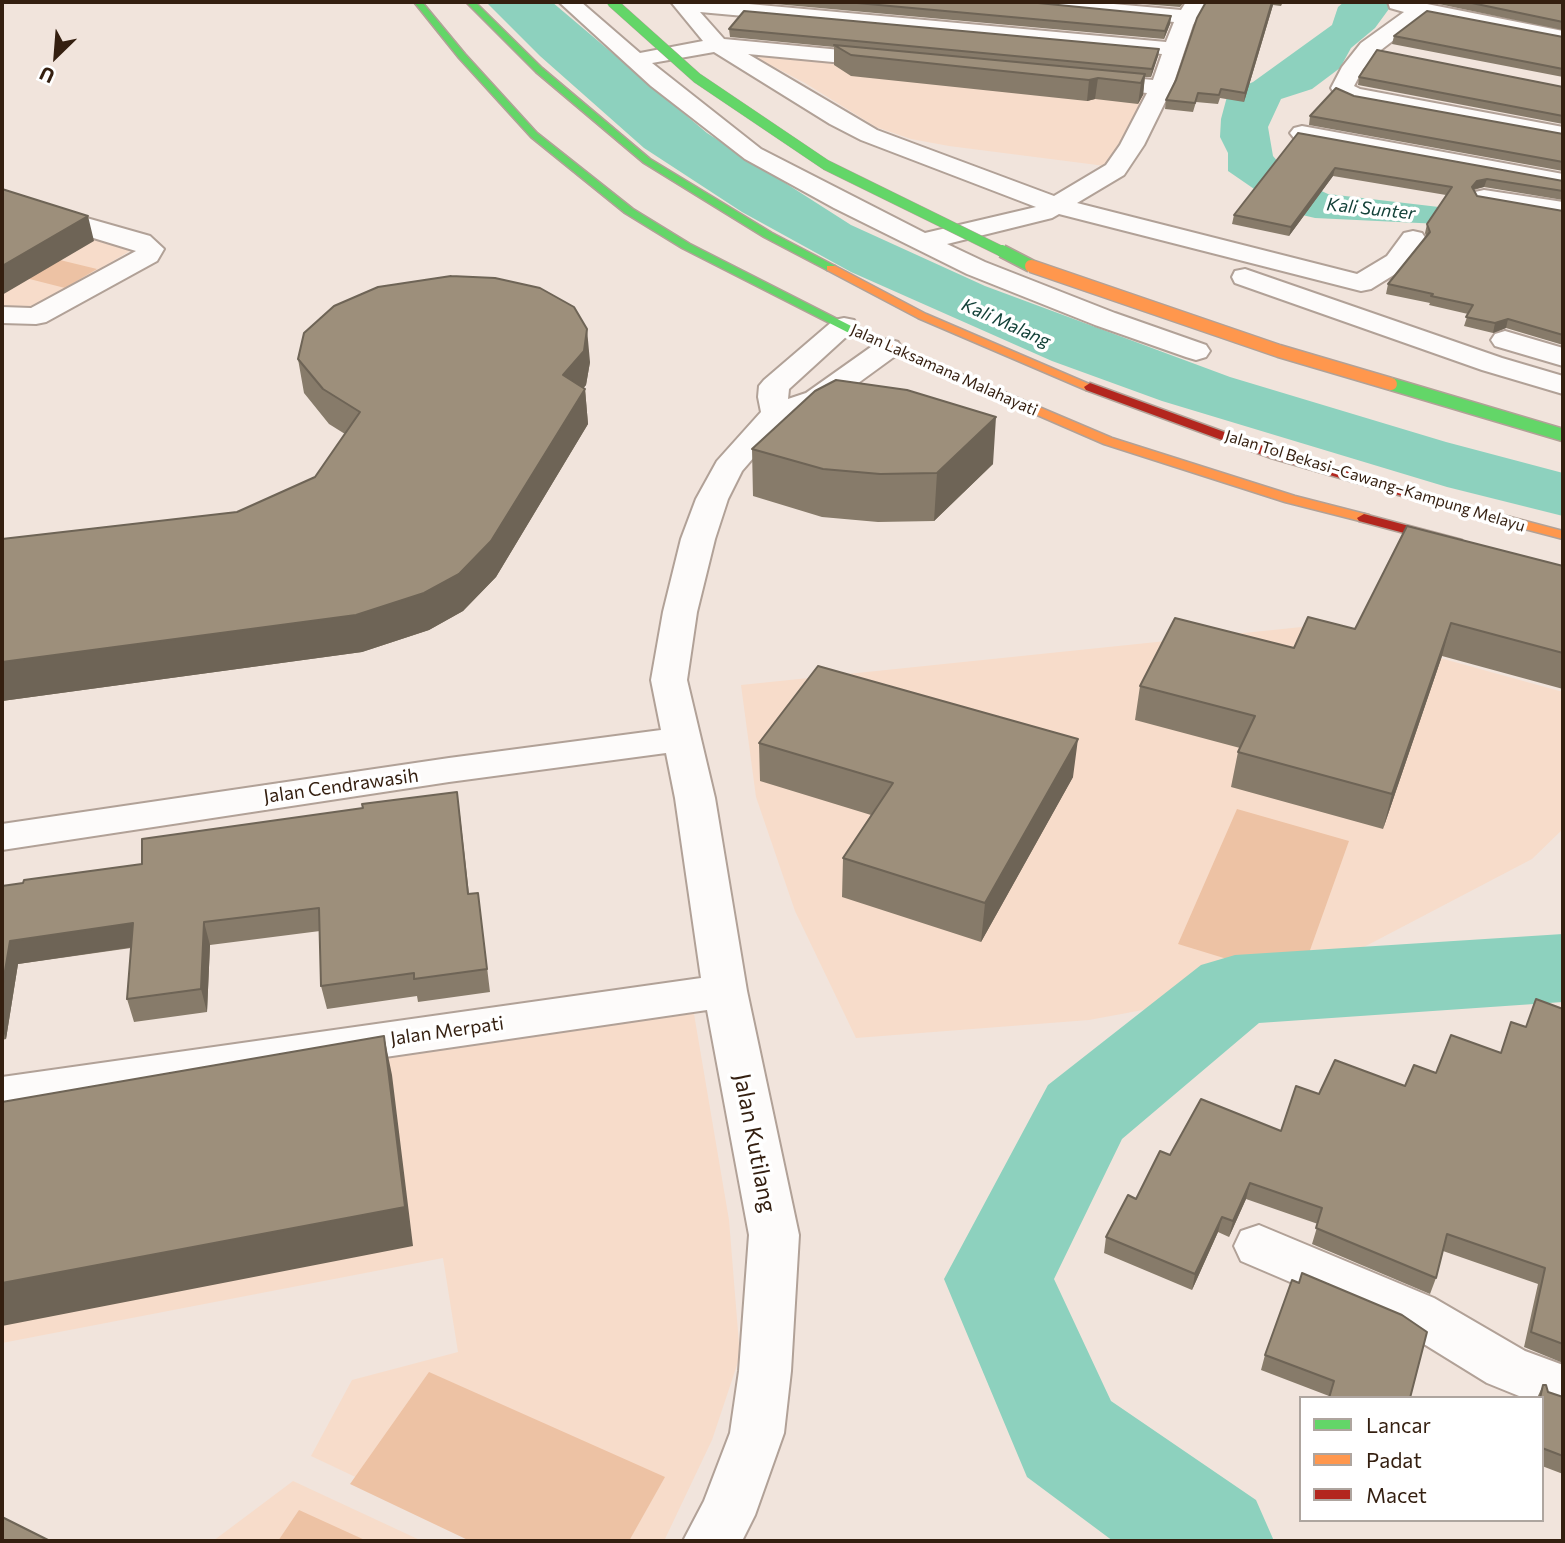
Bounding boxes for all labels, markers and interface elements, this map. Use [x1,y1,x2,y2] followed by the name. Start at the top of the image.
[21,21,91,91] north arrow
[36,62,58,89] text: U
[1326,194,1416,224] water label: Kali Sunter
[958,294,1054,352] water label: Kali Malang
[847,320,1041,420] street label: Jalan Laksamana Malahayati
[1223,426,1527,536] street label: Jalan Tol Bekasi–Cawang–Kampung Melayu
[262,764,420,808] street label: Jalan Cendrawasih
[389,1012,505,1050] street label: Jalan Merpati
[728,1071,782,1215] street label: Jalan Kutilang
[1299,1396,1544,1522] legend
[1366,1412,1431,1437] text: Lancar
[1366,1447,1422,1472] text: Padat
[1366,1482,1427,1507] text: Macet

